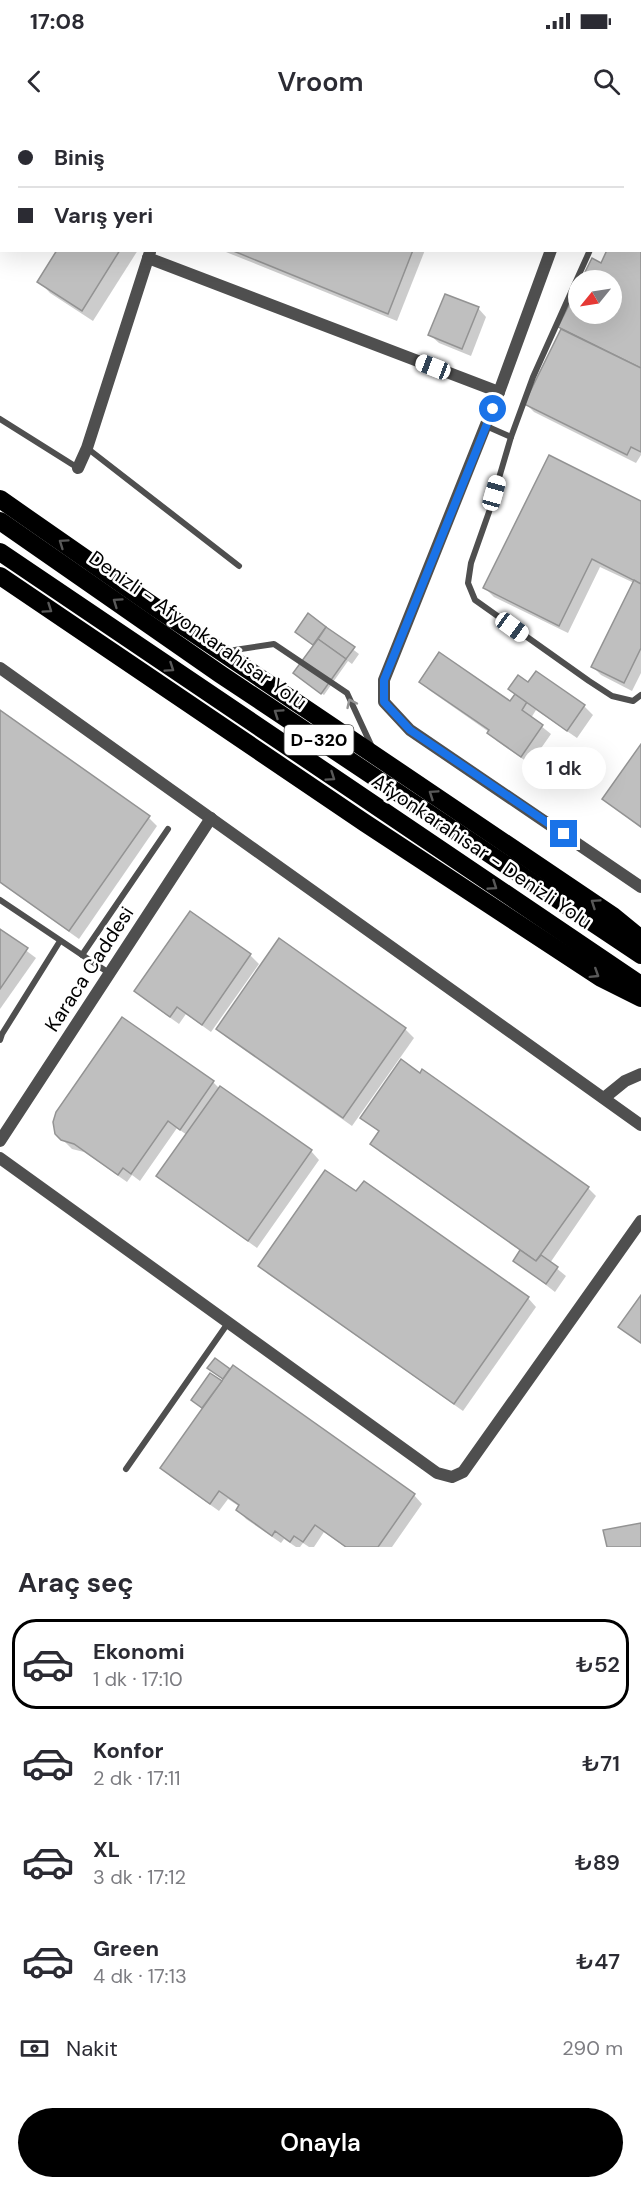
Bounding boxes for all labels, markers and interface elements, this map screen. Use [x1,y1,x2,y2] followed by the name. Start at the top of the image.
[30,7,85,36] text: 17:08
[277,64,364,99] text: Vroom
[18,65,51,98] icon: back
[590,65,623,98] icon: search
[54,143,105,172] text: Biniş
[54,201,153,230] text: Varış yeri
[568,270,622,324] north arrow
[568,270,622,324] map controls
[413,352,453,382] car
[479,395,506,422] route start
[480,473,508,513] car
[59,539,70,550] one-way arrow
[84,545,312,715] street label: Denizli - Afyonkarahisar Yolu
[113,598,124,609] one-way arrow
[42,602,53,613] one-way arrow
[492,609,532,645] car
[163,661,174,672] one-way arrow
[347,698,359,709] one-way arrow
[274,708,284,720] one-way arrow
[284,725,354,755] road number: D-320
[522,747,606,789] callout: 1 dk
[546,755,582,781] text: 1 dk
[367,767,597,935] street label: Afyonkarahisar - Denizli Yolu
[324,770,335,781] one-way arrow
[429,790,440,801] one-way arrow
[550,820,577,847] route end
[486,879,497,890] one-way arrow
[591,899,601,911] one-way arrow
[39,901,139,1037] street label: Karaca Caddesi
[589,966,599,978] one-way arrow
[18,1565,134,1600] text: Araç seç
[21,1637,75,1691] icon: car
[93,1637,185,1666] text: Ekonomi
[576,1650,620,1679] text: ₺52
[93,1666,183,1692] text: 1 dk · 17:10
[21,1736,75,1790] icon: car
[93,1736,164,1765] text: Konfor
[582,1749,620,1778] text: ₺71
[93,1765,181,1791] text: 2 dk · 17:11
[21,1835,75,1889] icon: car
[93,1835,120,1864] text: XL
[575,1848,620,1877] text: ₺89
[93,1864,186,1890] text: 3 dk · 17:12
[21,1934,75,1988] icon: car
[93,1934,159,1963] text: Green
[576,1947,620,1976] text: ₺47
[93,1963,187,1989] text: 4 dk · 17:13
[18,2032,51,2065] icon: cash
[66,2034,118,2063] text: Nakit
[562,2035,623,2061] text: 290 m
[18,2108,623,2177] button: Onayla

